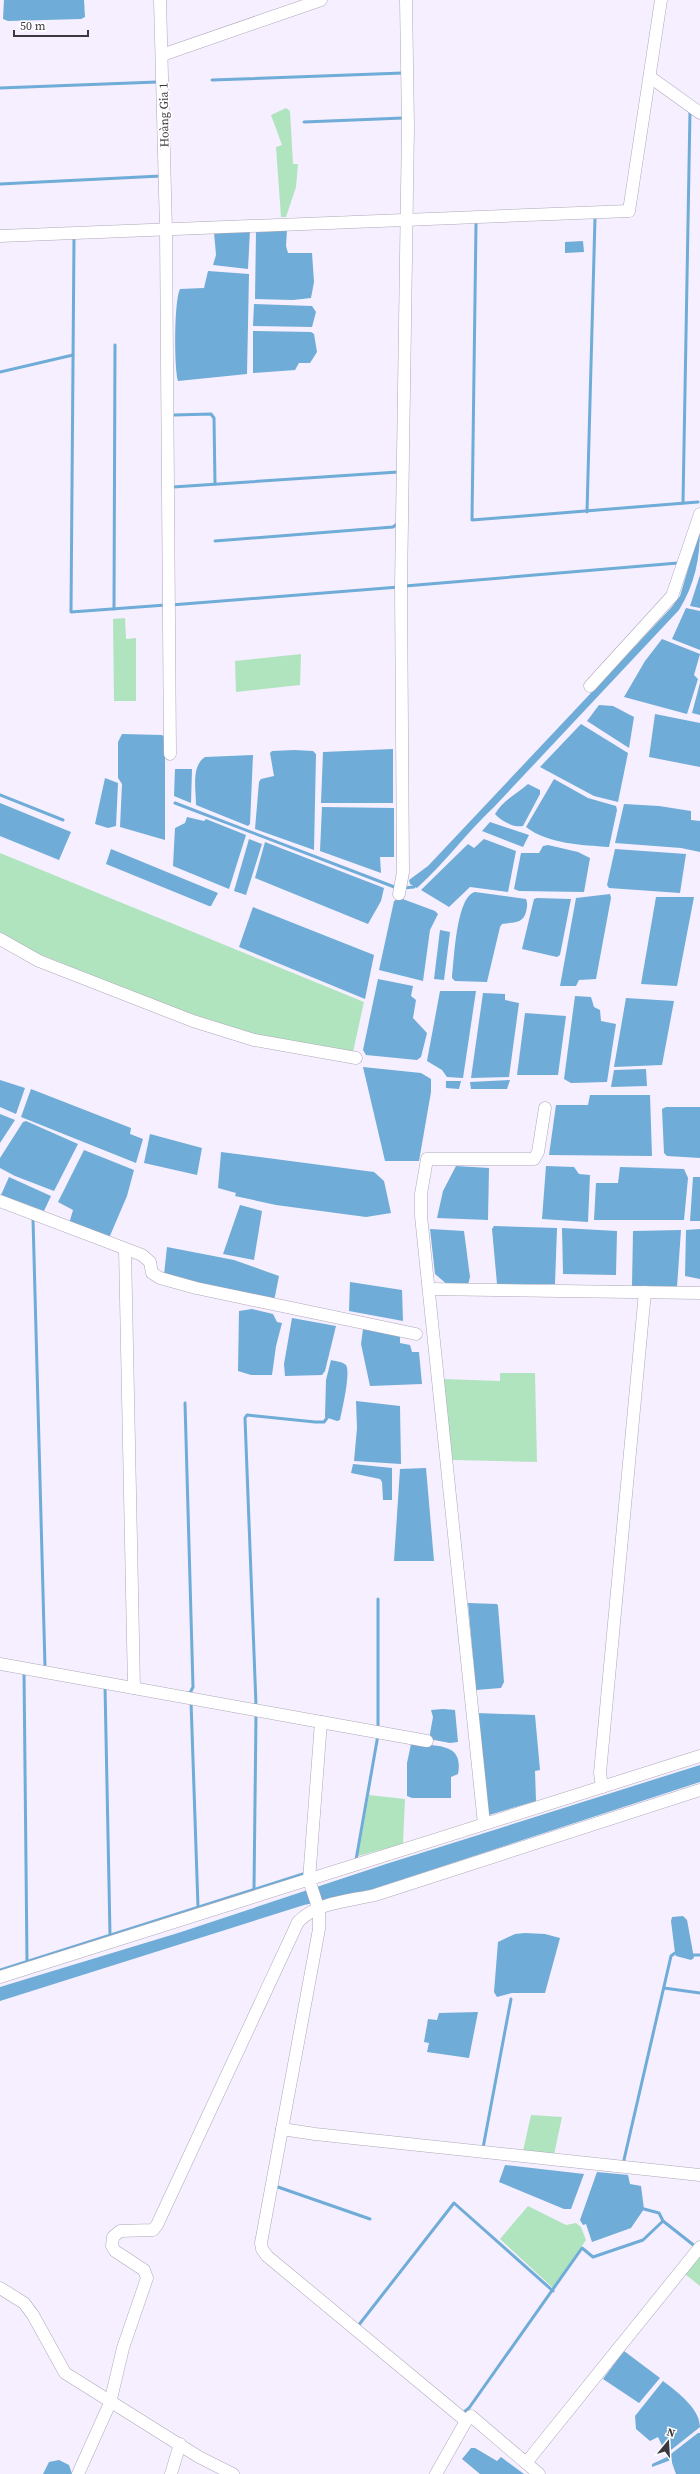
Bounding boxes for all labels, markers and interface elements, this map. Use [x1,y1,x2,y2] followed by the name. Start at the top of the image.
[14,12,88,38] scale bar
[20,18,46,34] text: 50 m
[155,82,173,148] street label: Hoàng Gia 1
[648,2422,688,2462] north arrow
[665,2425,677,2441] text: N

